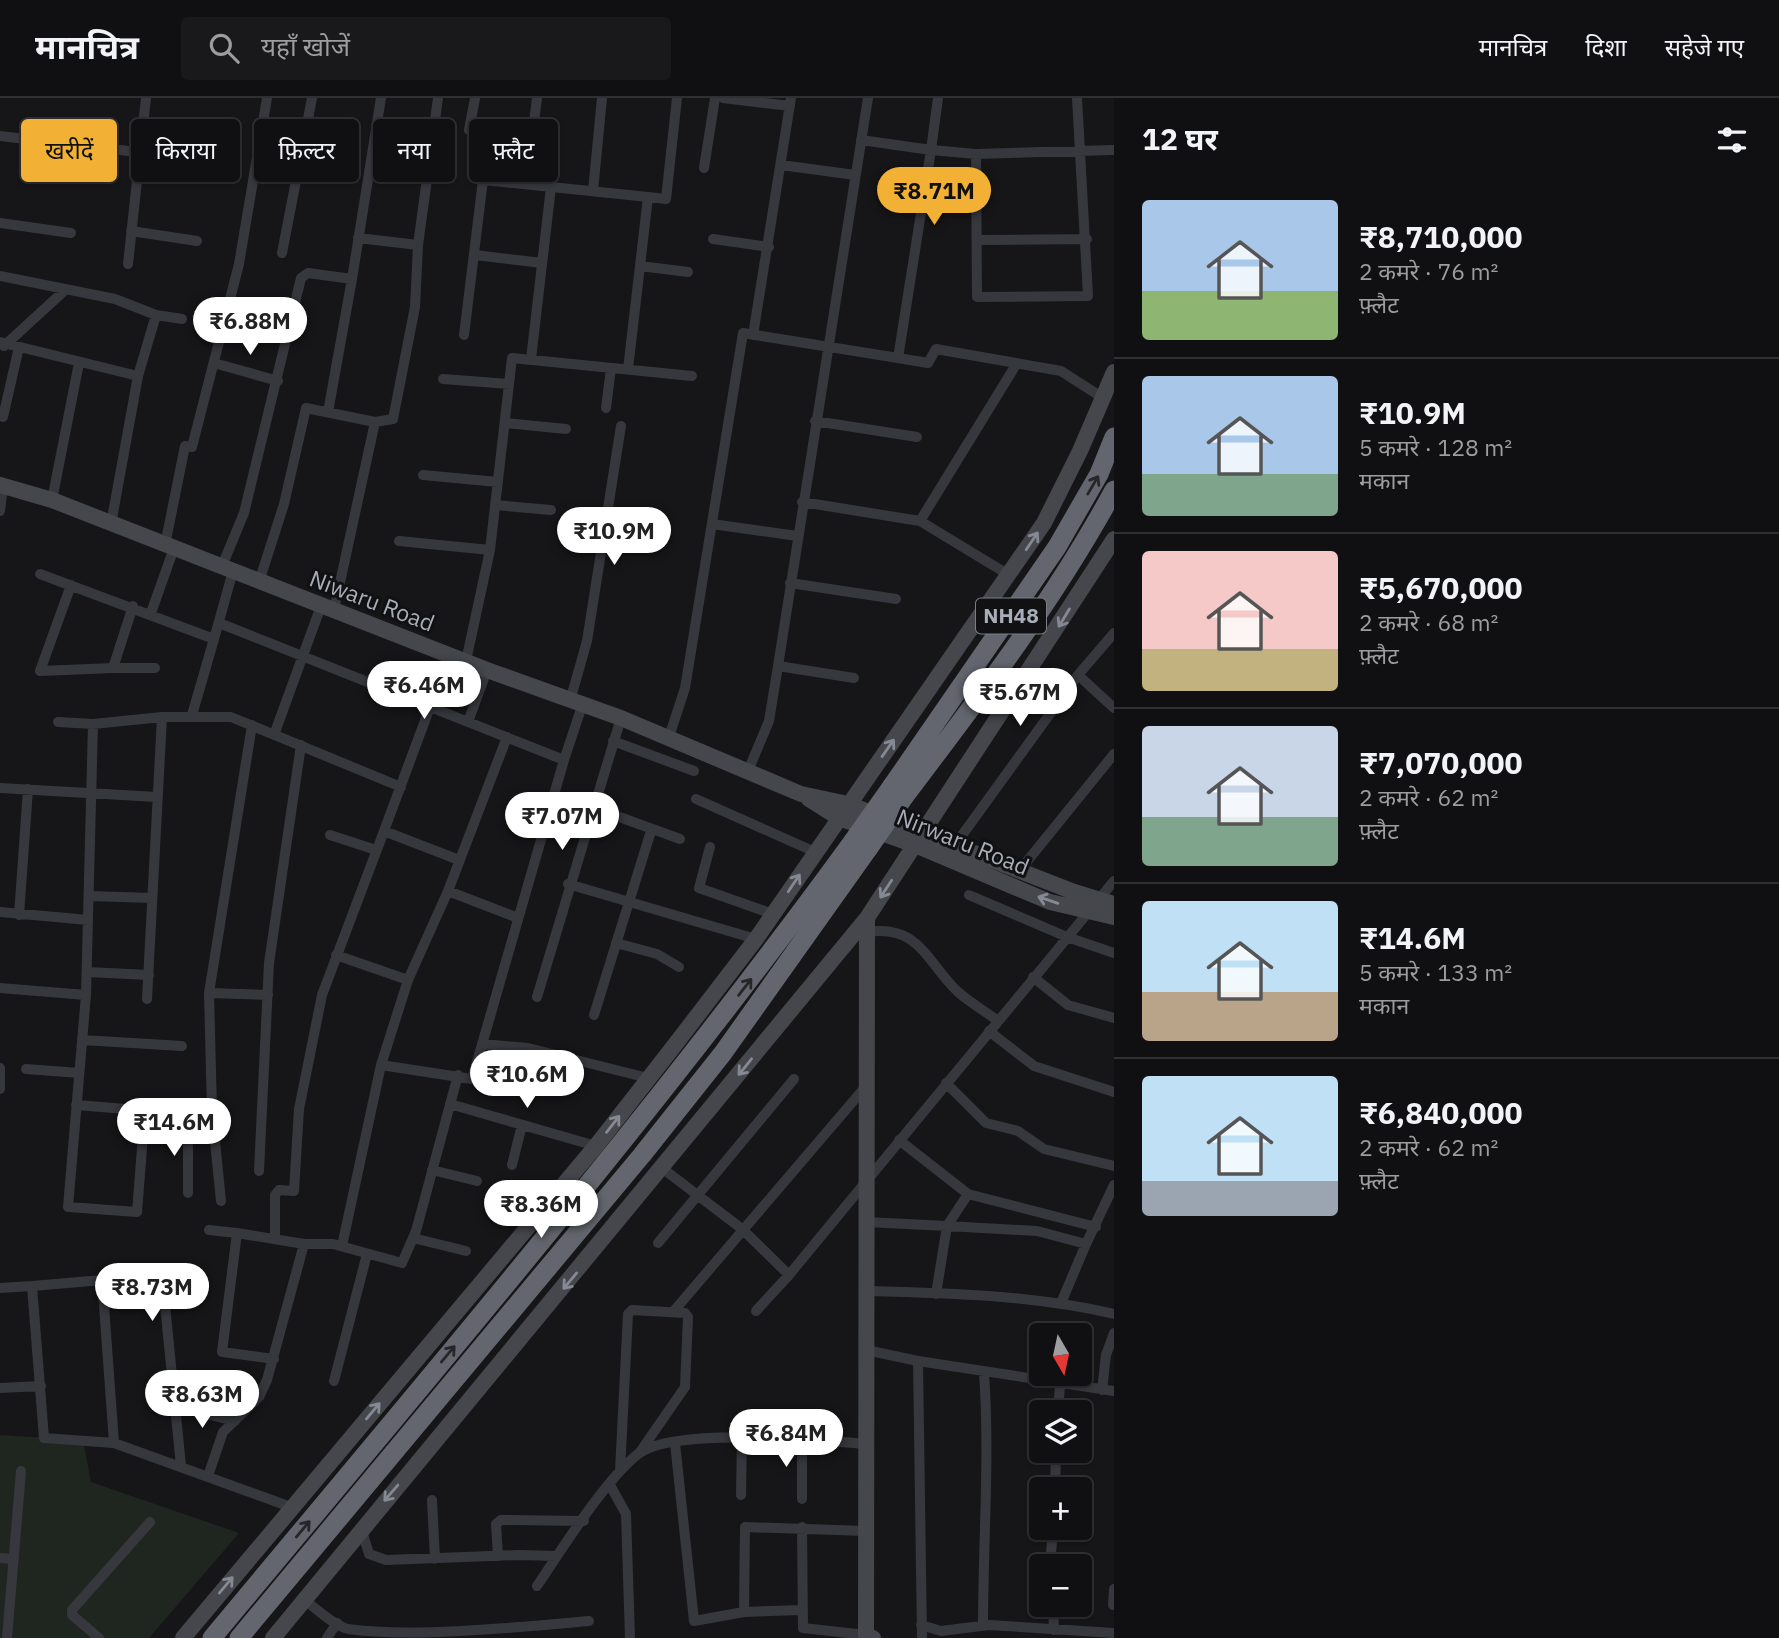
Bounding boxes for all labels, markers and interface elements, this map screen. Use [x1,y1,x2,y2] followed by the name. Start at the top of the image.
[181,17,671,80] search box
[35,25,139,68] text: मानचित्र
[205,29,243,67] icon: search
[261,29,350,63] text: यहाँ खोजें
[1479,31,1547,63] text: मानचित्र
[1585,31,1627,63] text: दिशा
[1665,31,1744,63] text: सहेजे गए
[21,119,117,182] chip: खरीदें
[131,119,240,182] chip: किराया
[254,119,359,182] chip: फ़िल्टर
[373,119,455,182] chip: नया
[469,119,558,182] chip: फ़्लैट
[1142,119,1218,158] text: 12 घर
[1713,121,1751,159] icon: filters
[877,167,991,227] pin: ₹8.71M
[893,175,975,205] text: ₹8.71M
[1359,217,1522,256] text: ₹8,710,000
[1198,228,1282,312] icon: home
[1359,256,1498,286] text: 2 कमरे · 76 m²
[1359,289,1399,319] text: फ़्लैट
[193,298,307,357] pin: ₹6.88M
[209,305,291,335] text: ₹6.88M
[1359,393,1466,432] text: ₹10.9M
[1198,404,1282,488] icon: home
[1359,432,1512,462] text: 5 कमरे · 128 m²
[1359,465,1409,495] text: मकान
[1087,475,1101,495] one-way arrow
[557,508,671,567] pin: ₹10.9M
[573,515,655,545] text: ₹10.9M
[1024,532,1039,551] one-way arrow
[306,562,439,638] street label: Niwaru Road
[1359,568,1522,607] text: ₹5,670,000
[1198,579,1282,663] icon: home
[976,598,1046,634] road number: NH48
[1057,607,1071,627] one-way arrow
[1359,607,1498,637] text: 2 कमरे · 68 m²
[1359,640,1399,670] text: फ़्लैट
[367,662,481,721] pin: ₹6.46M
[963,668,1077,728] pin: ₹5.67M
[383,669,465,699] text: ₹6.46M
[979,676,1061,706] text: ₹5.67M
[881,739,895,758] one-way arrow
[1359,743,1522,782] text: ₹7,070,000
[1198,754,1282,838] icon: home
[1359,782,1498,812] text: 2 कमरे · 62 m²
[505,792,619,852] pin: ₹7.07M
[521,800,603,830] text: ₹7.07M
[893,801,1034,881] street label: Nirwaru Road
[1359,815,1399,845] text: फ़्लैट
[787,874,801,894] one-way arrow
[879,879,893,898] one-way arrow
[1037,893,1059,906] one-way arrow
[1359,918,1466,957] text: ₹14.6M
[1198,929,1282,1013] icon: home
[1359,957,1512,987] text: 5 कमरे · 133 m²
[738,978,753,997] one-way arrow
[1359,990,1409,1020] text: मकान
[470,1051,584,1110] pin: ₹10.6M
[486,1058,568,1088] text: ₹10.6M
[737,1058,753,1076] one-way arrow
[1359,1093,1522,1132] text: ₹6,840,000
[117,1098,231,1158] pin: ₹14.6M
[1198,1104,1282,1188] icon: home
[133,1106,215,1136] text: ₹14.6M
[605,1115,620,1134] one-way arrow
[1359,1132,1498,1162] text: 2 कमरे · 62 m²
[1359,1165,1399,1195] text: फ़्लैट
[484,1180,598,1240] pin: ₹8.36M
[500,1188,582,1218] text: ₹8.36M
[95,1264,209,1323] pin: ₹8.73M
[111,1271,193,1301] text: ₹8.73M
[562,1272,578,1290] one-way arrow
[1029,1323,1092,1386] north arrow
[1029,1323,1092,1617] map controls
[440,1346,456,1364] one-way arrow
[145,1370,259,1430] pin: ₹8.63M
[161,1378,243,1408] text: ₹8.63M
[1029,1400,1092,1463] button: layers
[365,1403,381,1421] one-way arrow
[729,1410,843,1469] pin: ₹6.84M
[745,1417,827,1447] text: ₹6.84M
[1029,1477,1092,1540] button: +
[383,1483,399,1501] one-way arrow
[295,1521,311,1539] one-way arrow
[1029,1554,1092,1617] button: −
[219,1577,234,1595] one-way arrow

